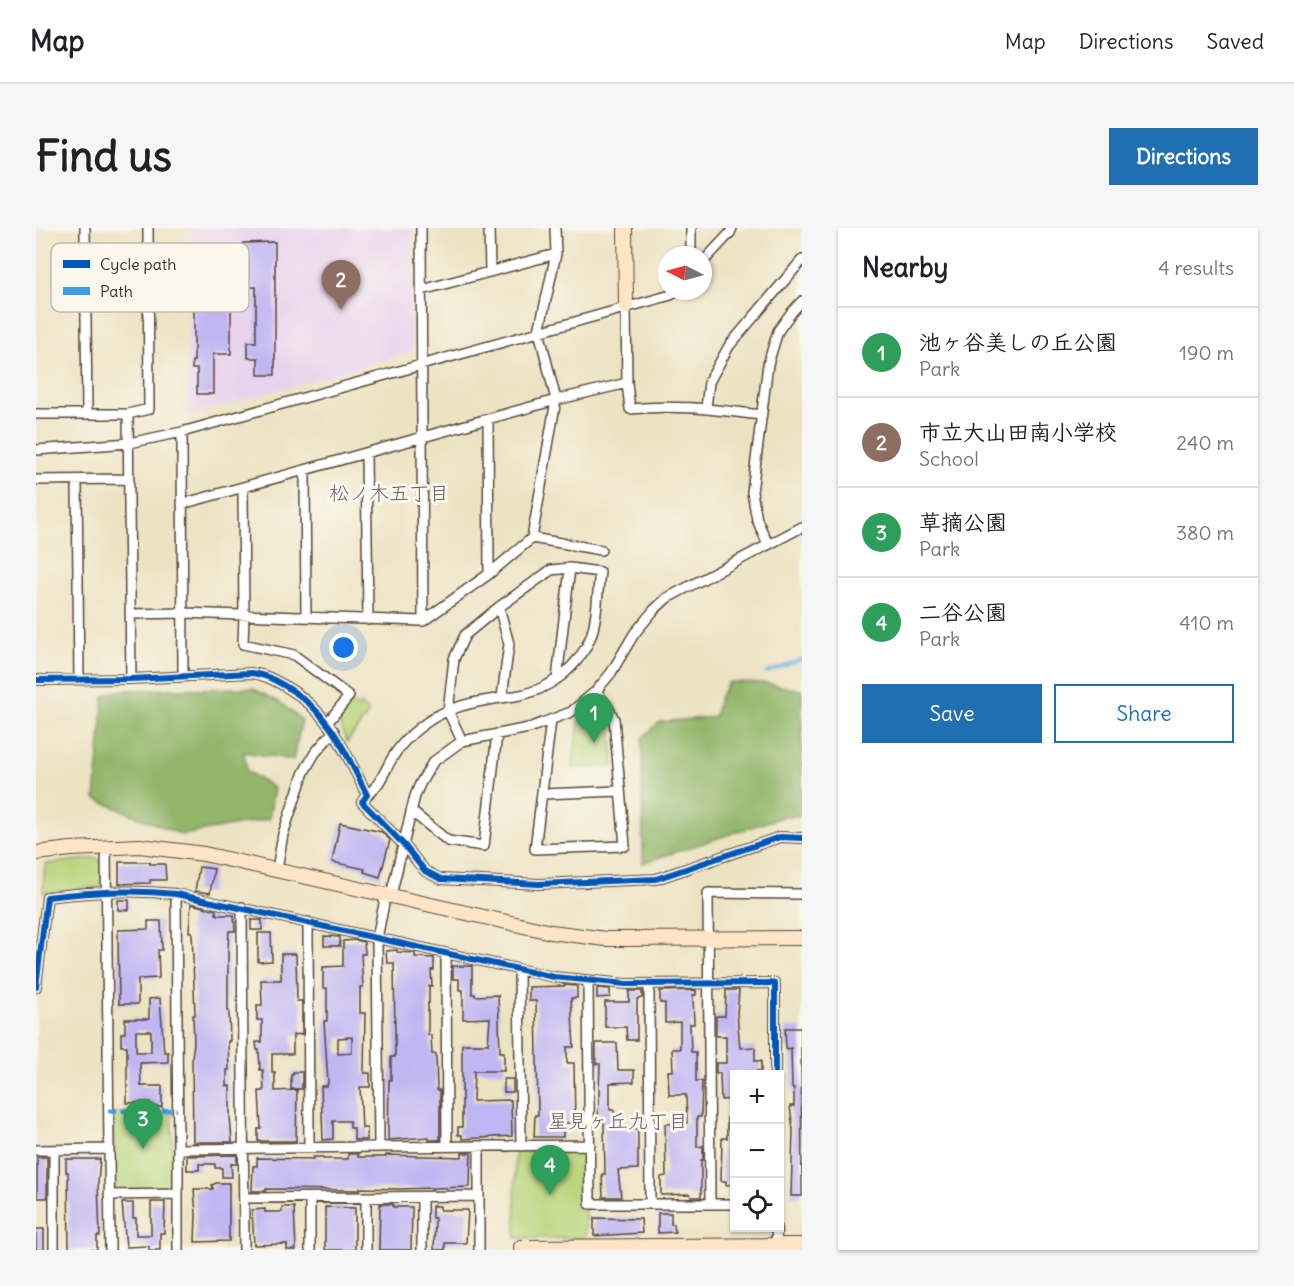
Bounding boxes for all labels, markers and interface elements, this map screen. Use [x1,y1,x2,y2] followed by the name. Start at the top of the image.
[30,23,84,59] text: Map
[1005,28,1046,55] text: Map
[1079,28,1173,55] text: Directions
[1206,28,1264,55] text: Saved
[1109,128,1258,185] button: Directions
[36,130,172,182] text: Find us
[51,243,249,312] legend
[658,246,712,300] north arrow
[862,251,948,284] text: Nearby
[100,254,176,274] text: Cycle path
[1158,255,1234,280] text: 4 results
[322,260,360,310] pin: 2
[100,281,133,301] text: Path
[919,328,1117,356] text: 池ヶ谷美しの丘公園
[878,340,885,365] text: 1
[1179,340,1234,365] text: 190 m
[919,356,960,381] text: Park
[919,418,1117,446] text: 市立大山田南小学校
[876,430,887,455] text: 2
[1176,430,1234,455] text: 240 m
[919,446,979,471] text: School
[329,480,449,505] district label: 松ノ木五丁目
[919,508,1007,536] text: 草摘公園
[876,520,887,545] text: 3
[1176,520,1234,545] text: 380 m
[919,536,960,561] text: Park
[919,598,1007,626] text: 二谷公園
[876,610,887,635] text: 4
[1179,610,1234,635] text: 410 m
[919,626,960,651] text: Park
[329,633,358,662] your location
[862,684,1042,743] button: Save
[1054,684,1234,743] button: Share
[574,694,614,743] pin: 1
[730,1070,784,1232] map controls
[730,1070,784,1124] button: +
[124,1100,162,1149] pin: 3
[548,1108,688,1133] district label: 星見ヶ丘九丁目
[730,1124,784,1178] button: −
[530,1146,570,1195] pin: 4
[730,1178,784,1232] button: locate

